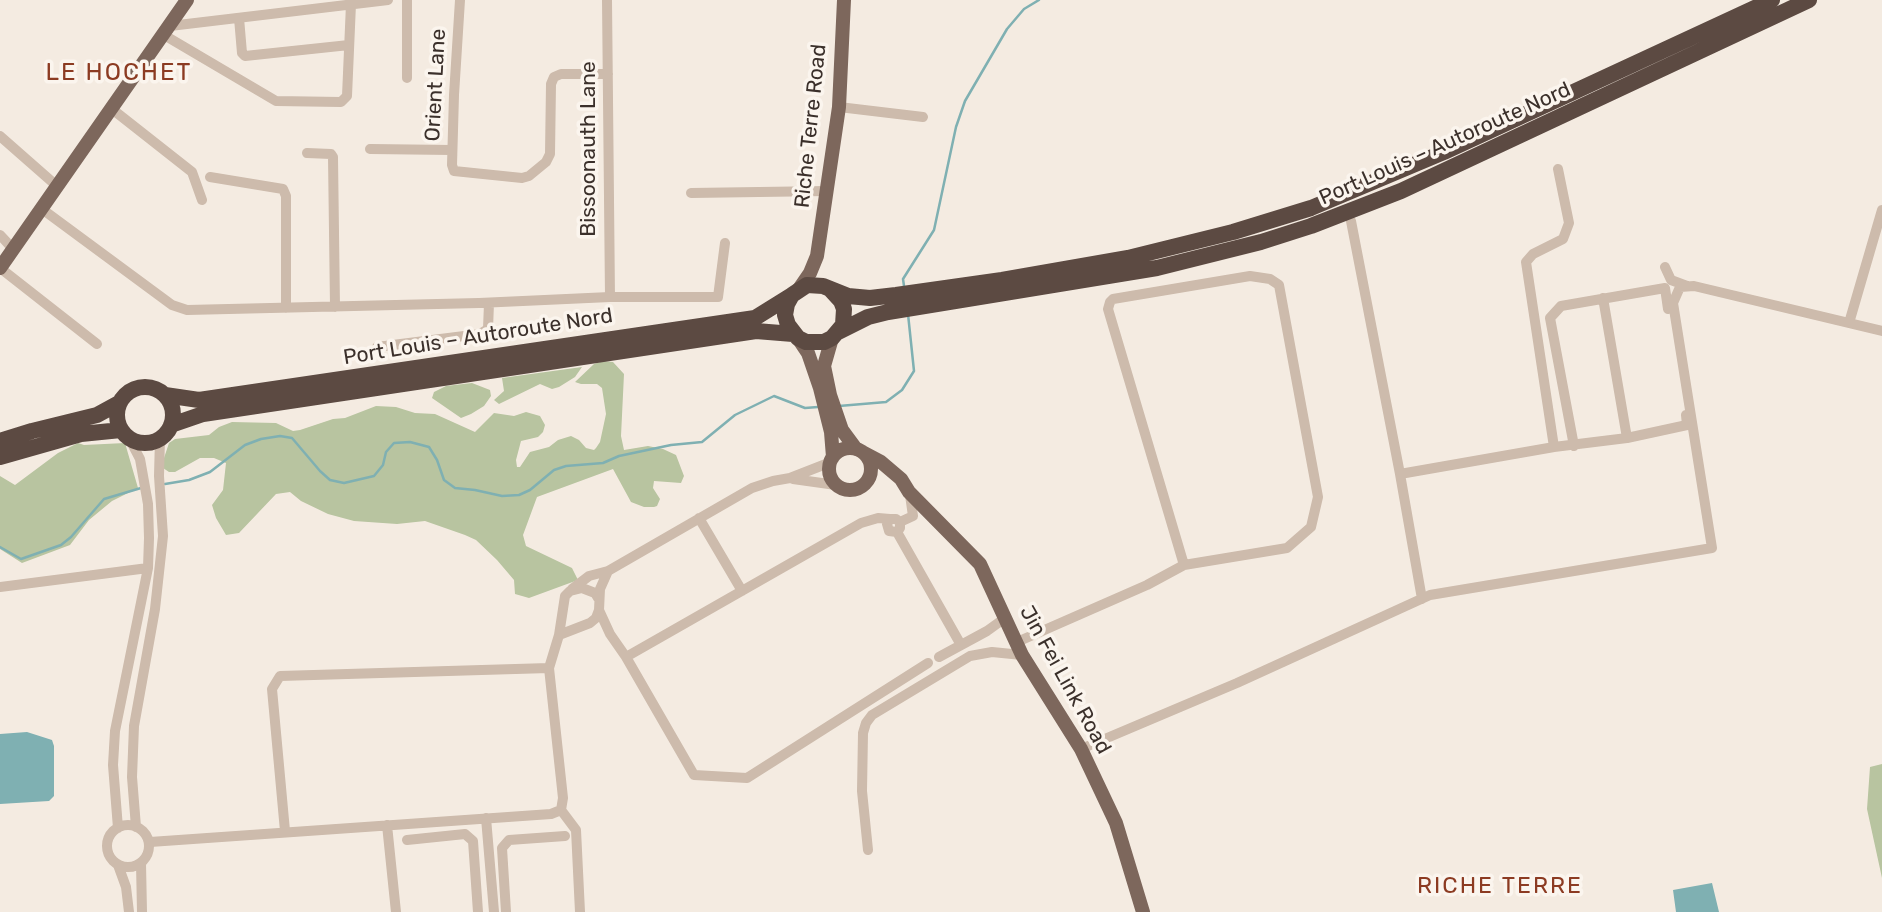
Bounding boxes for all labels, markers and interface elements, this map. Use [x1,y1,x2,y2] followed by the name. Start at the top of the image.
[420,28,452,142] street label: Orient Lane
[790,43,832,209] street label: Riche Terre Road
[47,59,191,87] district label: LE HOCHET
[576,61,602,237] street label: Bissoonauth Lane
[1315,77,1575,211] street label: Port Louis – Autoroute Nord
[341,303,615,371] street label: Port Louis – Autoroute Nord
[1014,601,1116,759] street label: Jin Fei Link Road
[1418,872,1582,900] district label: RICHE TERRE

